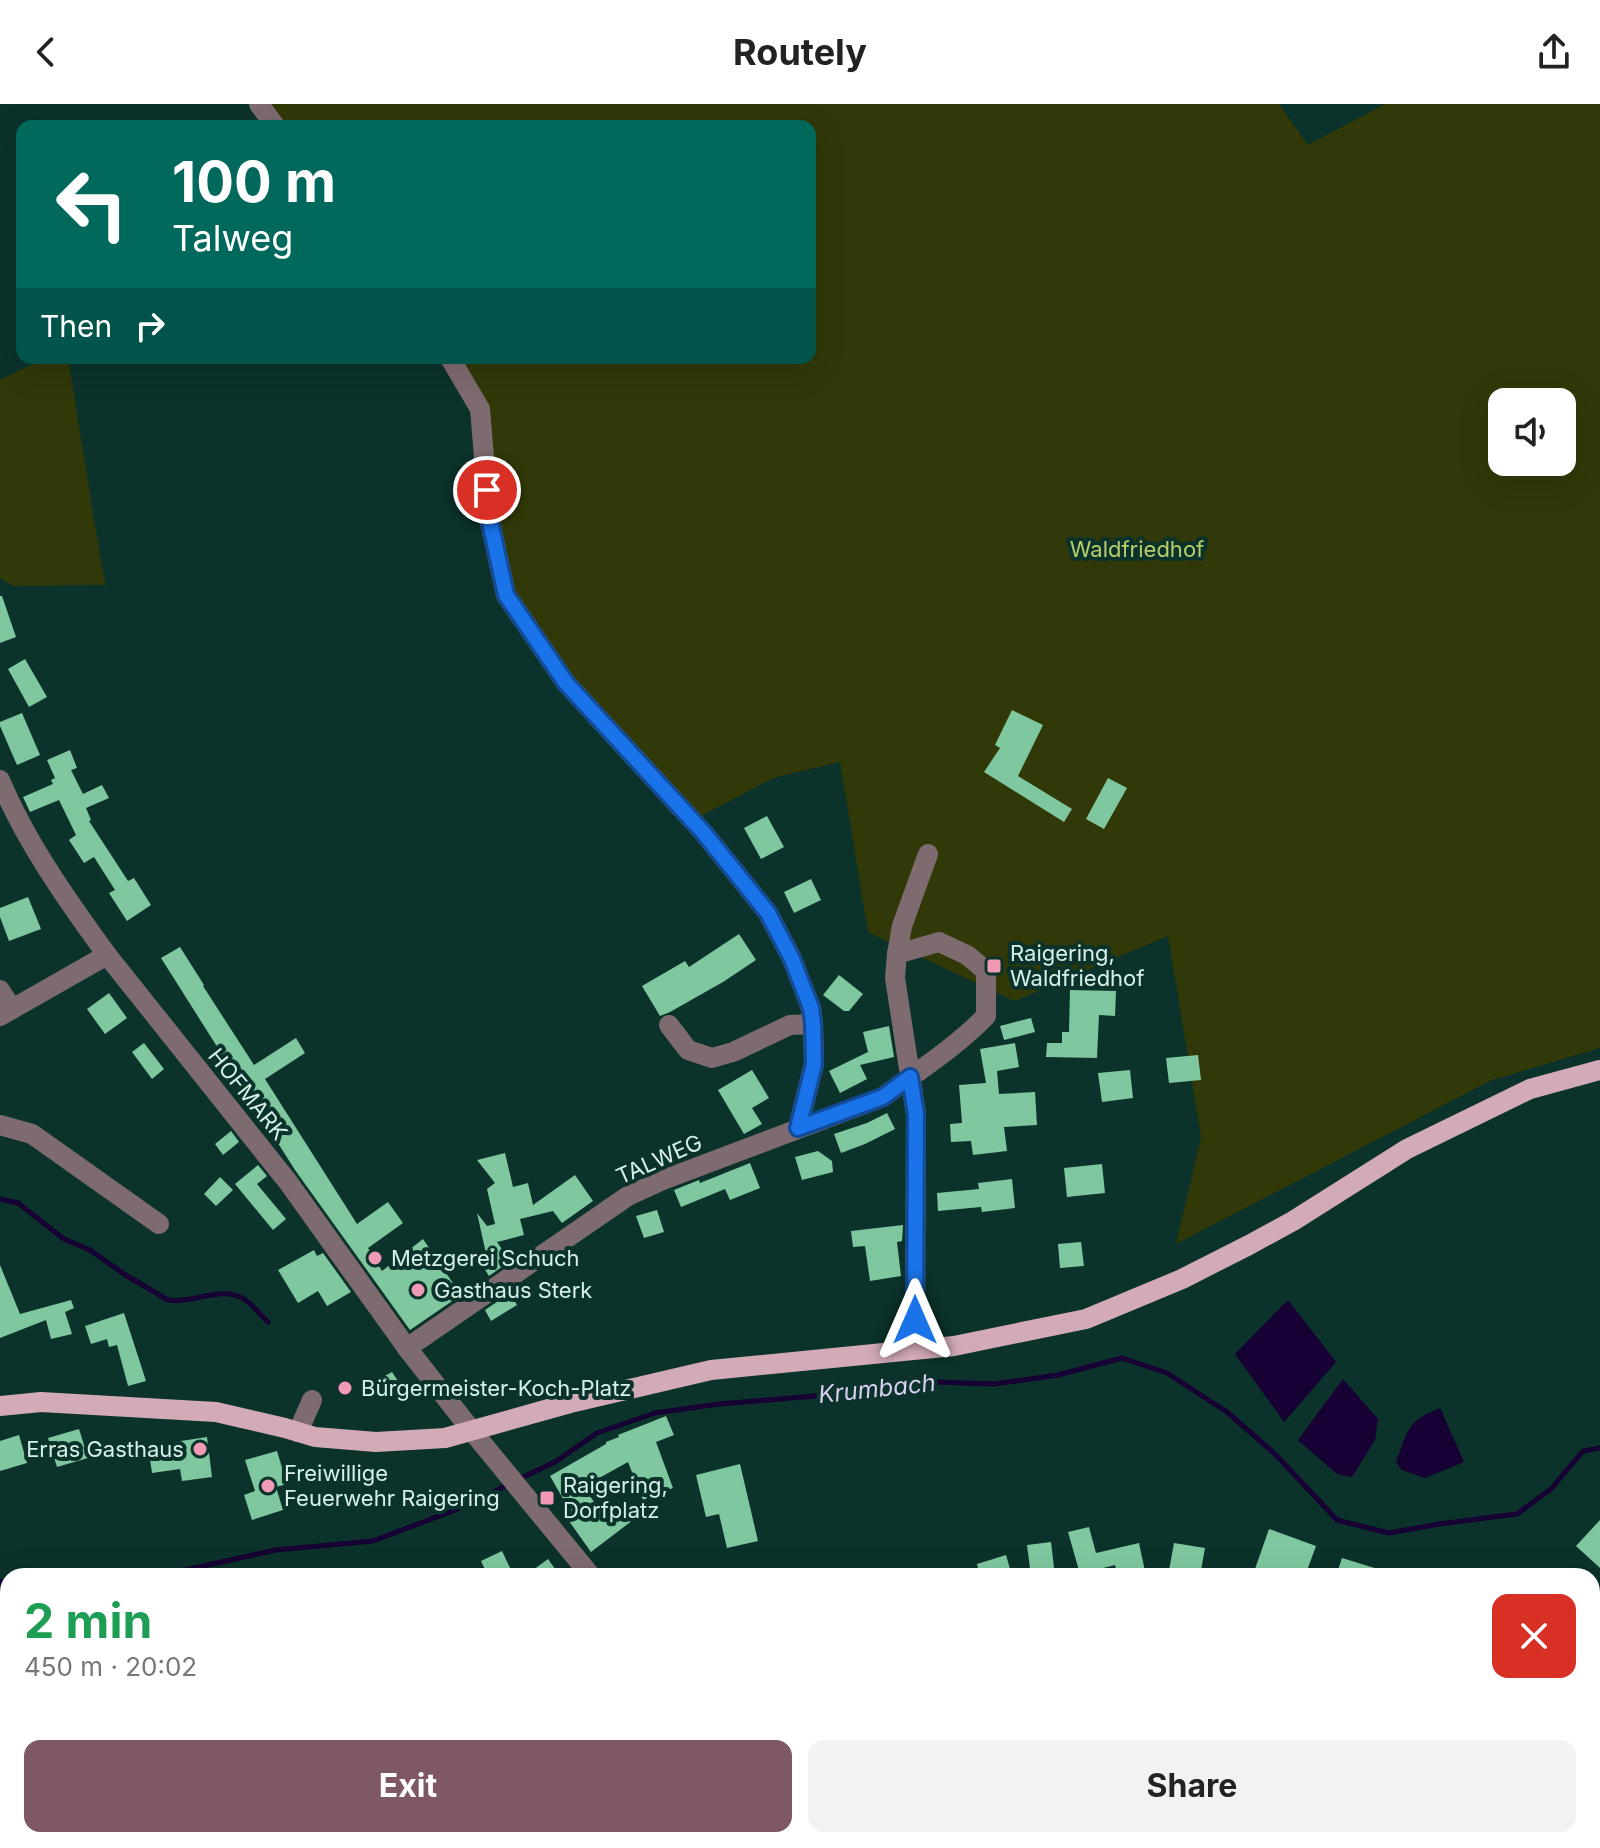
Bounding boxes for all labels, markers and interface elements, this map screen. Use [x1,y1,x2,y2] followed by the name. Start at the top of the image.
[24,30,68,74] icon: back
[733,30,867,74] text: Routely
[1532,30,1576,74] icon: share
[172,148,336,216] text: 100 m
[40,152,144,256] icon: left
[172,216,293,260] text: Talweg
[128,304,172,348] icon: right
[40,308,112,344] text: Then
[1488,388,1576,476] map controls
[1488,388,1576,476] button: sound
[453,456,521,524] pin
[465,468,509,512] icon: arrive
[1070,536,1204,562] park label: Waldfriedhof
[1010,940,1144,991] place label: Raigering, Waldfriedhof
[985,957,1003,975] marker: Raigering, Waldfriedhof
[203,1043,293,1145] street label: HOFMARK
[612,1129,706,1189] street label: TALWEG
[391,1245,580,1271] place label: Metzgerei Schuch
[366,1249,384,1267] marker: Metzgerei Schuch
[434,1277,592,1303] place label: Gasthaus Sterk
[873,1278,957,1362] position arrow
[409,1281,427,1299] marker: Gasthaus Sterk
[817,1368,937,1409] water label: Krumbach
[361,1375,632,1401] place label: Bürgermeister-Koch-Platz
[336,1379,354,1397] marker: Bürgermeister-Koch-Platz
[26,1436,184,1462] place label: Erras Gasthaus
[191,1440,209,1458] marker: Erras Gasthaus
[284,1460,500,1511] place label: Freiwillige Feuerwehr Raigering
[563,1472,668,1523] place label: Raigering, Dorfplatz
[259,1477,277,1495] marker: Freiwillige Feuerwehr Raigering
[538,1489,556,1507] marker: Raigering, Dorfplatz
[24,1591,152,1650] text: 2 min
[1492,1594,1576,1678] button: close
[24,1651,197,1682] text: 450 m · 20:02
[24,1740,792,1832] button: Exit
[808,1740,1576,1832] button: Share

